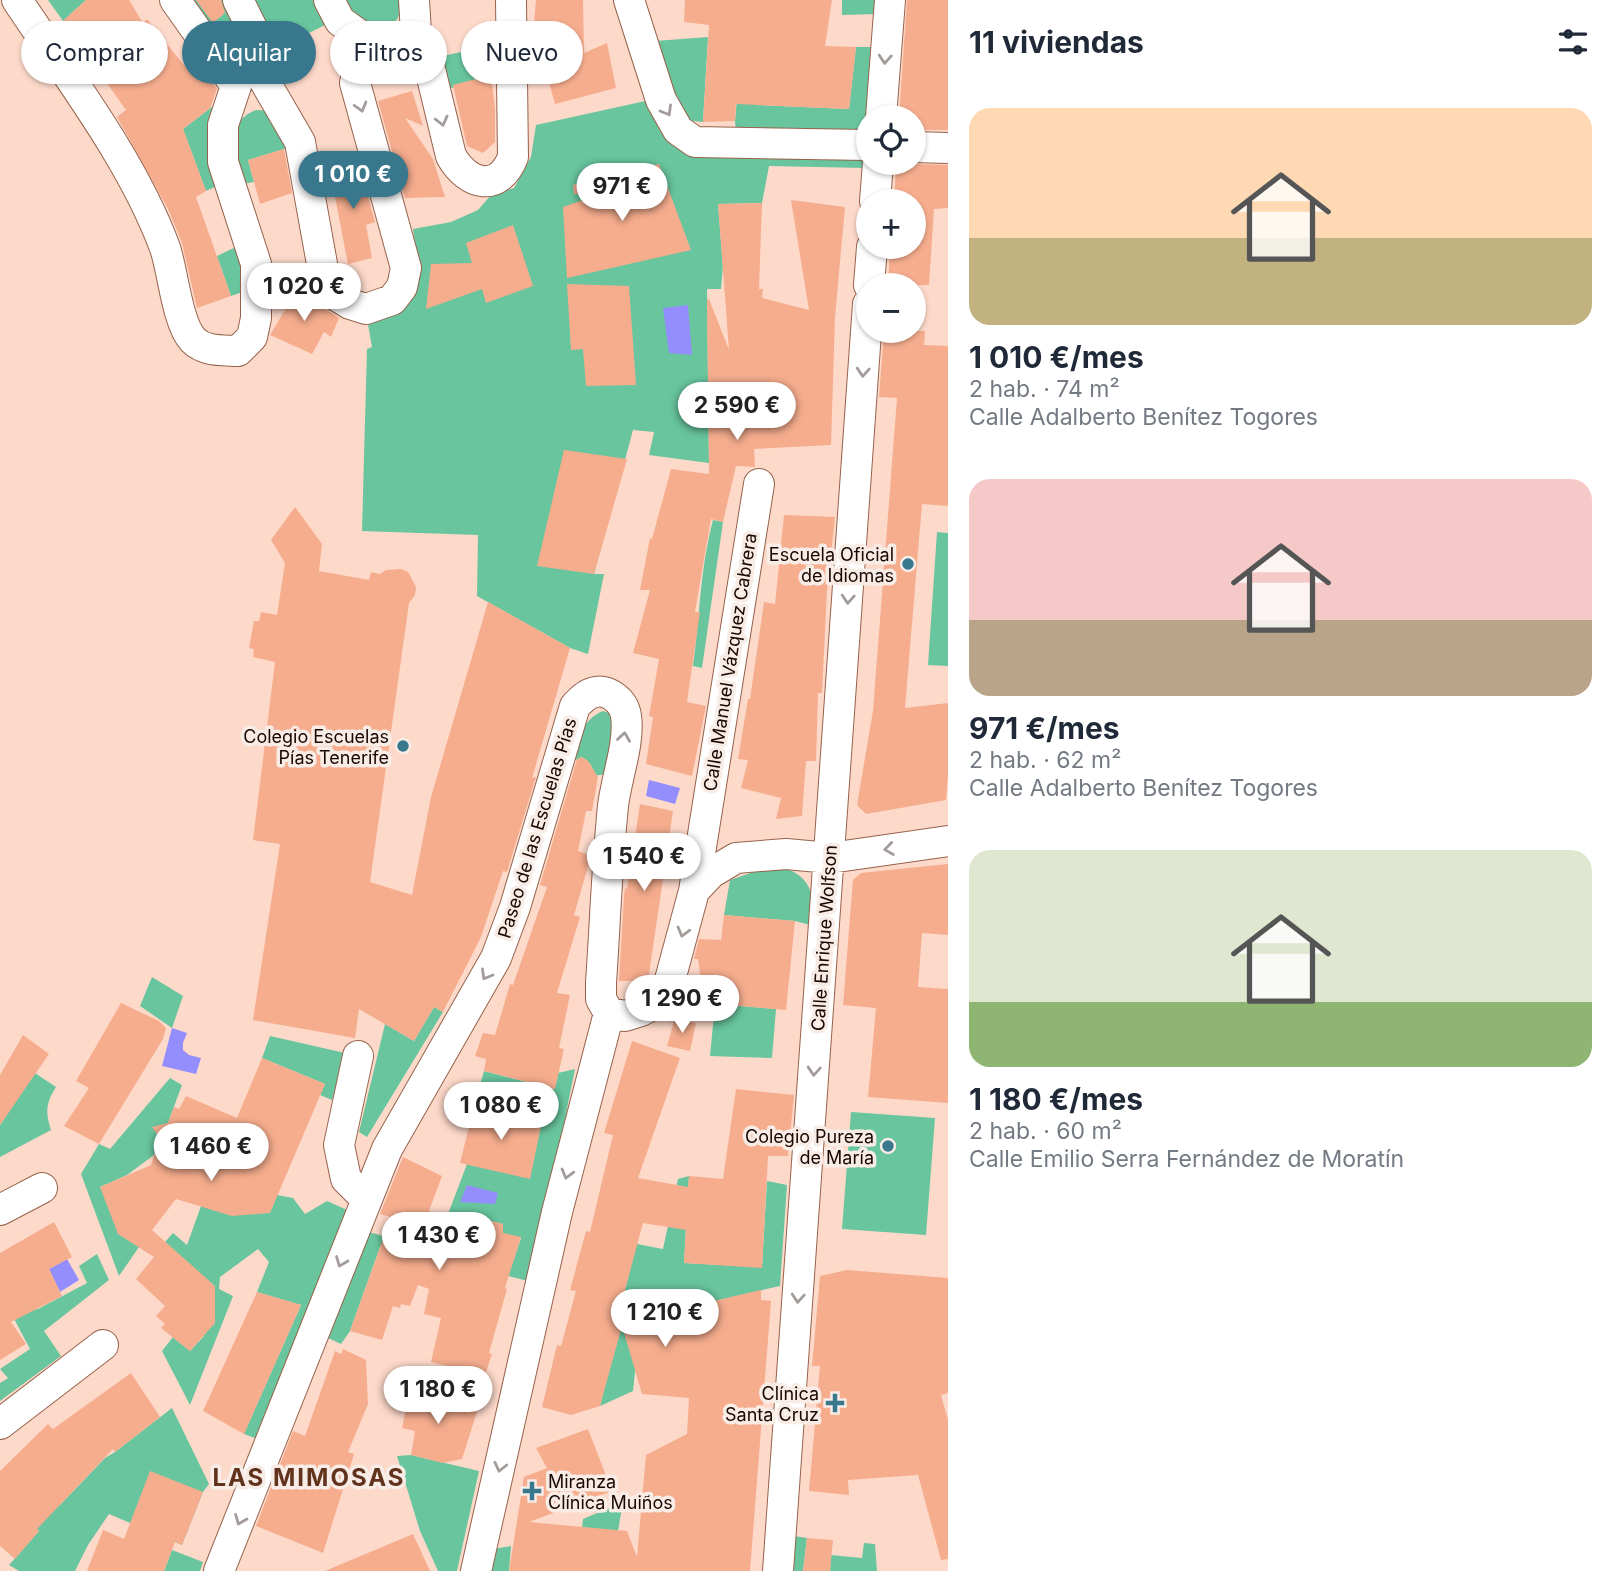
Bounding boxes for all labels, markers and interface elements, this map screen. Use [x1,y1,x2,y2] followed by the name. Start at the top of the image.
[21,21,168,84] chip: Comprar
[182,21,316,84] chip: Alquilar
[330,21,447,84] chip: Filtros
[461,21,583,84] chip: Nuevo
[1554,23,1592,61] icon: filters
[969,24,1144,60] text: 11 viviendas
[878,53,893,64] one-way arrow
[353,101,367,113] one-way arrow
[659,103,672,116] one-way arrow
[856,105,926,343] map controls
[856,105,926,175] button: locate
[434,115,449,127] one-way arrow
[288,152,418,211] pin: 1 010 €
[1218,154,1344,280] icon: home
[314,160,392,188] text: 1 010 €
[573,164,671,223] pin: 971 €
[593,172,651,200] text: 971 €
[856,189,926,259] button: +
[239,264,369,323] pin: 1 020 €
[263,272,345,300] text: 1 020 €
[856,273,926,343] button: −
[969,339,1144,375] text: 1 010 €/mes
[856,367,871,378] one-way arrow
[969,375,1120,403] text: 2 hab. · 74 m²
[672,382,802,442] pin: 2 590 €
[694,391,780,419] text: 2 590 €
[969,403,1318,431] text: Calle Adalberto Benítez Togores
[1218,525,1344,651] icon: home
[699,531,761,793] street label: Calle Manuel Vázquez Cabrera
[769,544,894,586] place label: Escuela Oficial de Idiomas
[900,556,916,572] marker: Escuela Oficial de Idiomas
[841,594,856,605] one-way arrow
[969,710,1120,746] text: 971 €/mes
[493,715,581,941] street label: Paseo de las Escuelas Pías
[243,726,389,768] place label: Colegio Escuelas Pías Tenerife
[617,731,632,743] one-way arrow
[395,738,411,754] marker: Colegio Escuelas Pías Tenerife
[969,746,1121,774] text: 2 hab. · 62 m²
[969,774,1318,802] text: Calle Adalberto Benítez Togores
[579,834,709,893] pin: 1 540 €
[883,841,895,856] one-way arrow
[603,842,685,870] text: 1 540 €
[807,844,841,1032] street label: Calle Enrique Wolfson
[1218,896,1344,1022] icon: home
[676,926,691,938] one-way arrow
[481,968,494,981] one-way arrow
[617,976,747,1035] pin: 1 290 €
[641,984,723,1012] text: 1 290 €
[807,1065,822,1076] one-way arrow
[969,1081,1143,1117] text: 1 180 €/mes
[436,1082,566,1142] pin: 1 080 €
[460,1091,542,1119] text: 1 080 €
[969,1117,1122,1145] text: 2 hab. · 60 m²
[146,1124,276,1183] pin: 1 460 €
[745,1126,874,1168] place label: Colegio Pureza de María
[170,1132,252,1160] text: 1 460 €
[880,1138,896,1154] marker: Colegio Pureza de María
[969,1145,1404,1173] text: Calle Emilio Serra Fernández de Moratín
[560,1168,575,1180] one-way arrow
[374,1212,504,1272] pin: 1 430 €
[398,1221,480,1249] text: 1 430 €
[335,1256,349,1268] one-way arrow
[600,1290,730,1349] pin: 1 210 €
[791,1292,806,1303] one-way arrow
[627,1298,703,1326] text: 1 210 €
[373,1366,503,1426] pin: 1 180 €
[400,1375,476,1403] text: 1 180 €
[725,1383,819,1425] place label: Clínica Santa Cruz
[825,1393,845,1413] marker: Clínica Santa Cruz
[493,1461,508,1473] one-way arrow
[212,1463,406,1492] district label: LAS MIMOSAS
[548,1471,673,1513] place label: Miranza Clínica Muiños
[522,1481,542,1501] marker: Miranza Clínica Muiños
[235,1513,249,1525] one-way arrow

